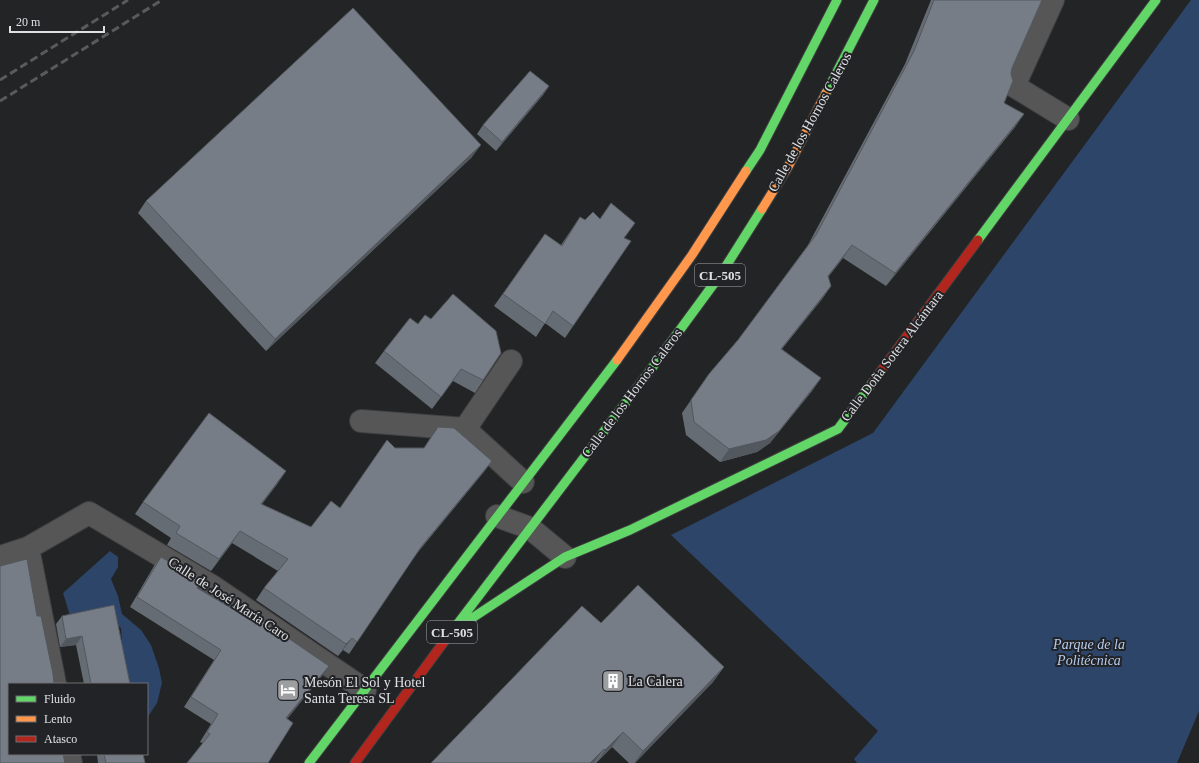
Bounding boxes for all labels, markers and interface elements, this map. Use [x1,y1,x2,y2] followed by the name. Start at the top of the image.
[10,8,104,34] scale bar
[16,15,41,29] text: 20 m
[765,50,855,194] street label: Calle de los Hornos Caleros
[695,264,745,286] road number: CL-505
[838,287,947,424] street label: Calle Doña Sotera Alcántara
[579,326,685,460] street label: Calle de los Hornos Caleros
[166,554,292,644] street label: Calle de José María Caro
[427,621,477,643] road number: CL-505
[1052,637,1125,668] park label: Parque de la Politécnica
[600,668,626,694] building icon: La Calera
[628,674,684,689] place label: La Calera
[304,675,425,706] place label: Mesón El Sol y Hotel Santa Teresa SL
[275,677,301,703] hotel icon: Mesón El Sol y Hotel Santa Teresa SL
[8,683,148,755] legend
[44,692,75,706] text: Fluido
[44,712,72,726] text: Lento
[44,732,77,746] text: Atasco

